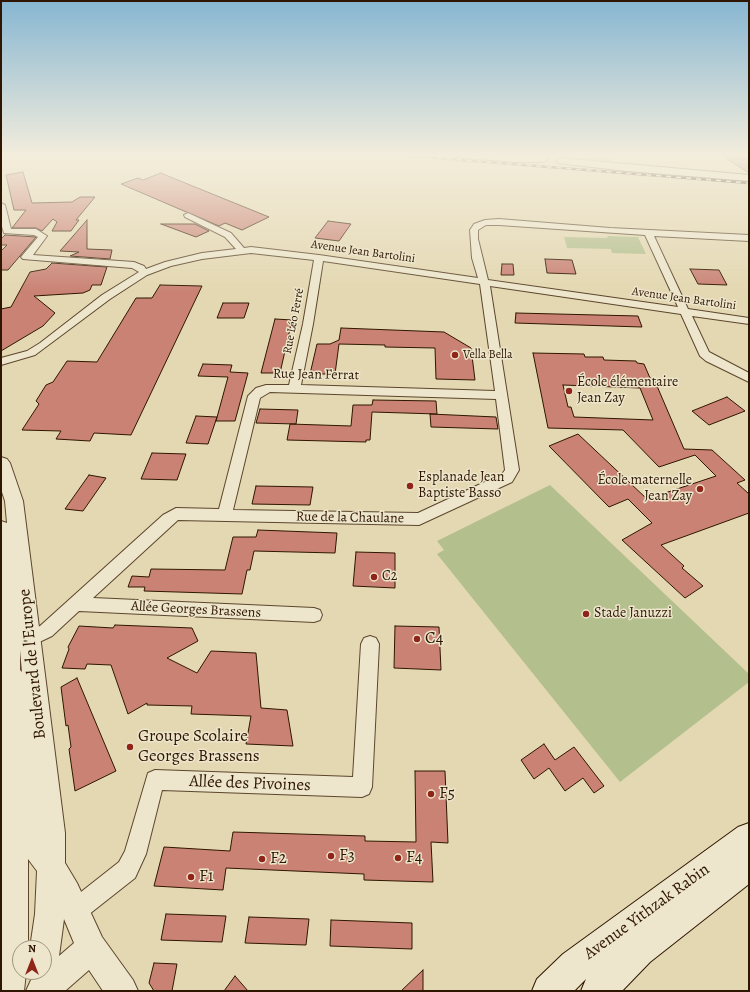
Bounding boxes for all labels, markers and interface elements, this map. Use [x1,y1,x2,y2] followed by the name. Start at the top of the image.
[310,238,416,266] street label: Avenue Jean Bartolini
[631,285,737,313] street label: Avenue Jean Bartolini
[281,287,307,355] street label: Rue Léo Ferré
[463,348,512,362] place label: Vella Bella
[450,350,460,360] marker: Vella Bella
[273,366,359,384] street label: Rue Jean Ferrat
[577,375,678,408] place label: École élémentaire Jean Zay
[564,386,574,396] marker: École élémentaire Jean Zay
[418,470,504,502] place label: Esplanade Jean Baptiste Basso
[597,473,692,506] place label: École maternelle Jean Zay
[405,481,415,491] marker: Esplanade Jean Baptiste Basso
[695,484,705,494] marker: École maternelle Jean Zay
[296,509,404,527] street label: Rue de la Chaulane
[382,569,397,585] place label: C2
[369,572,379,582] marker: C2
[15,588,51,740] street label: Boulevard de l'Europe
[131,598,261,622] street label: Allée Georges Brassens
[594,606,672,622] place label: Stade Januzzi
[581,609,591,619] marker: Stade Januzzi
[425,629,443,649] place label: C4
[412,634,422,644] marker: C4
[138,727,260,767] place label: Groupe Scolaire Georges Brassens
[125,742,135,752] marker: Groupe Scolaire Georges Brassens
[189,772,311,796] street label: Allée des Pivoines
[439,784,455,804] place label: F5
[426,789,436,799] marker: F5
[339,846,355,866] place label: F3
[406,848,422,868] place label: F4
[270,849,287,869] place label: F2
[326,851,336,861] marker: F3
[393,853,403,863] marker: F4
[257,854,267,864] marker: F2
[580,860,714,964] street label: Avenue Yithzak Rabin
[199,867,214,887] place label: F1
[186,872,196,882] marker: F1
[12,940,52,980] north arrow
[28,941,36,956] text: N

